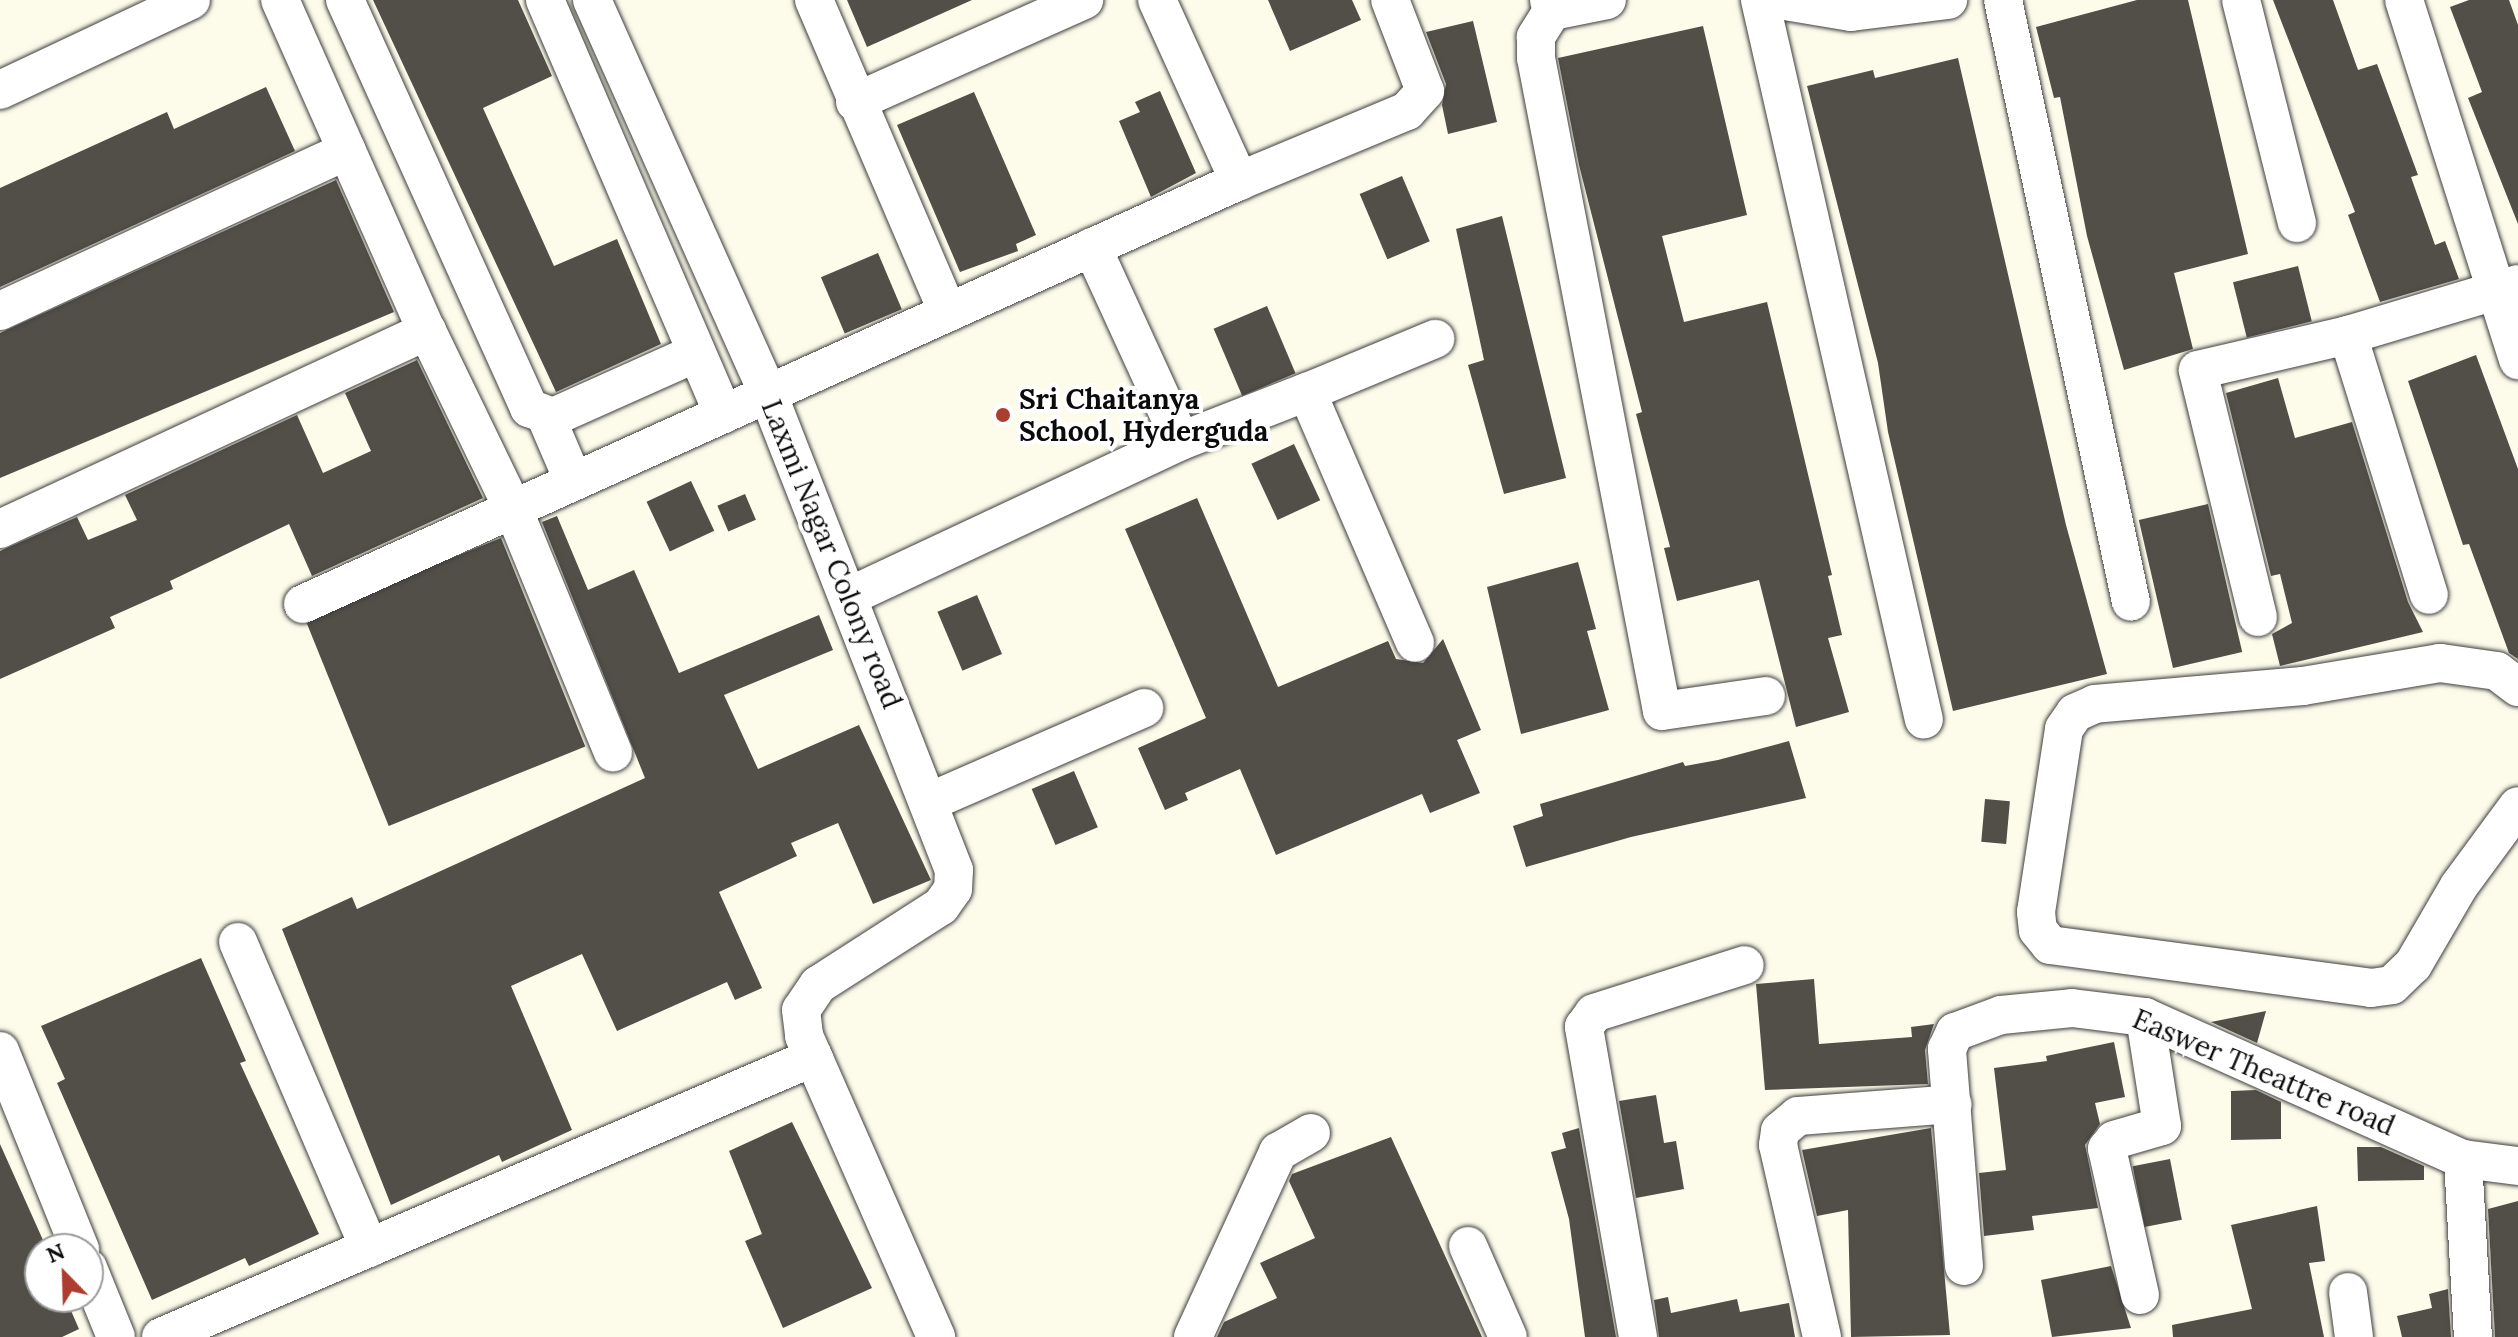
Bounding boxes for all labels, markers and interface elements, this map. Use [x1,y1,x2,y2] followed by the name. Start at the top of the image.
[1019,382,1268,448] place label: Sri Chaitanya School, Hyderguda
[755,395,909,713] street label: Laxmi Nagar Colony road
[994,406,1012,424] marker: Sri Chaitanya School, Hyderguda
[2128,1002,2400,1142] street label: Easwer Theattre road
[24,1233,104,1313] north arrow
[42,1237,69,1269] text: N

